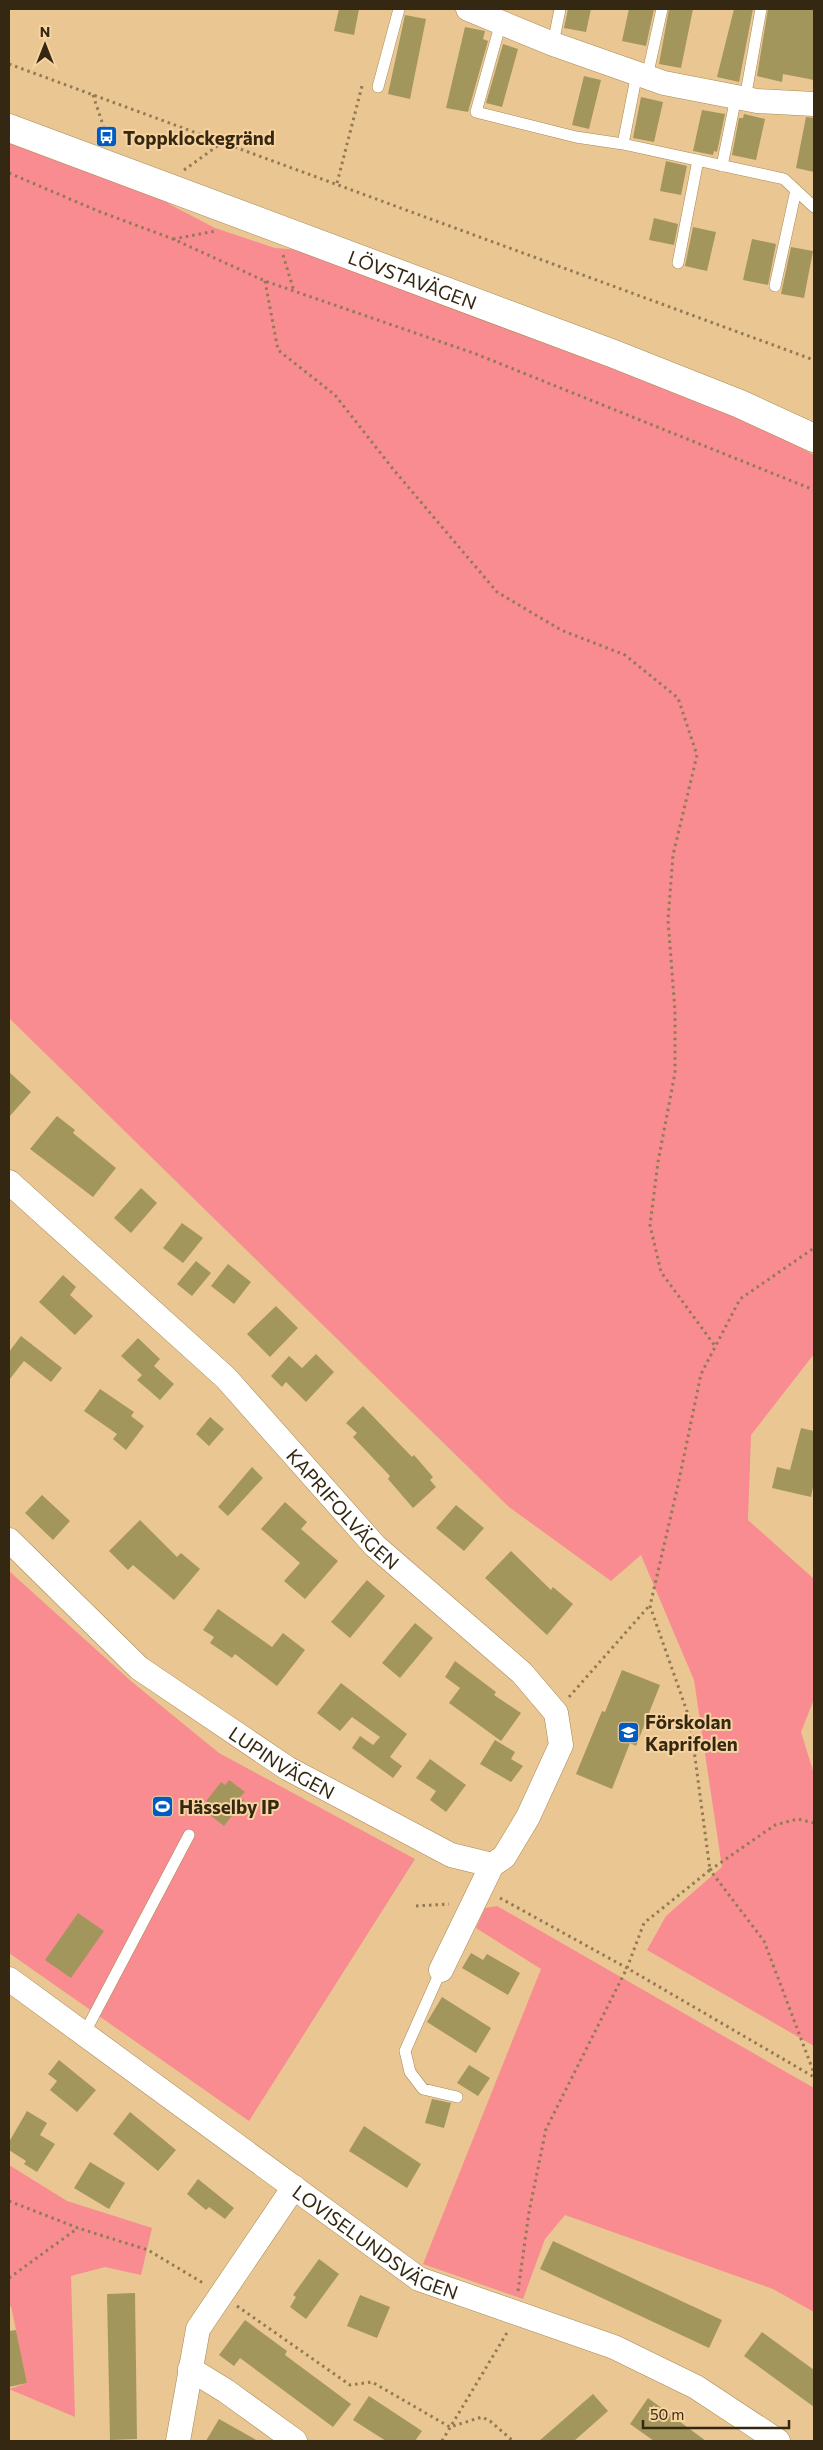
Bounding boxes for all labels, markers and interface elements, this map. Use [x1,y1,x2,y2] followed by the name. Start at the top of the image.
[20,20,70,70] north arrow
[40,23,50,40] text: N
[95,125,119,149] bus stop icon: Toppklockegränd
[123,126,275,149] place label: Toppklockegränd
[345,244,480,313] street label: LÖVSTAVÄGEN
[282,1444,404,1573] street label: KAPRIFOLVÄGEN
[645,1710,738,1755] place label: Förskolan Kaprifolen
[617,1720,641,1744] school or university icon: Förskolan Kaprifolen
[225,1721,339,1803] street label: LUPINVÄGEN
[151,1794,175,1818] sports icon: Hässelby IP
[179,1795,279,1818] place label: Hässelby IP
[289,2179,461,2303] street label: LOVISELUNDSVÄGEN
[643,2398,789,2430] scale bar
[650,2405,684,2423] text: 50 m

